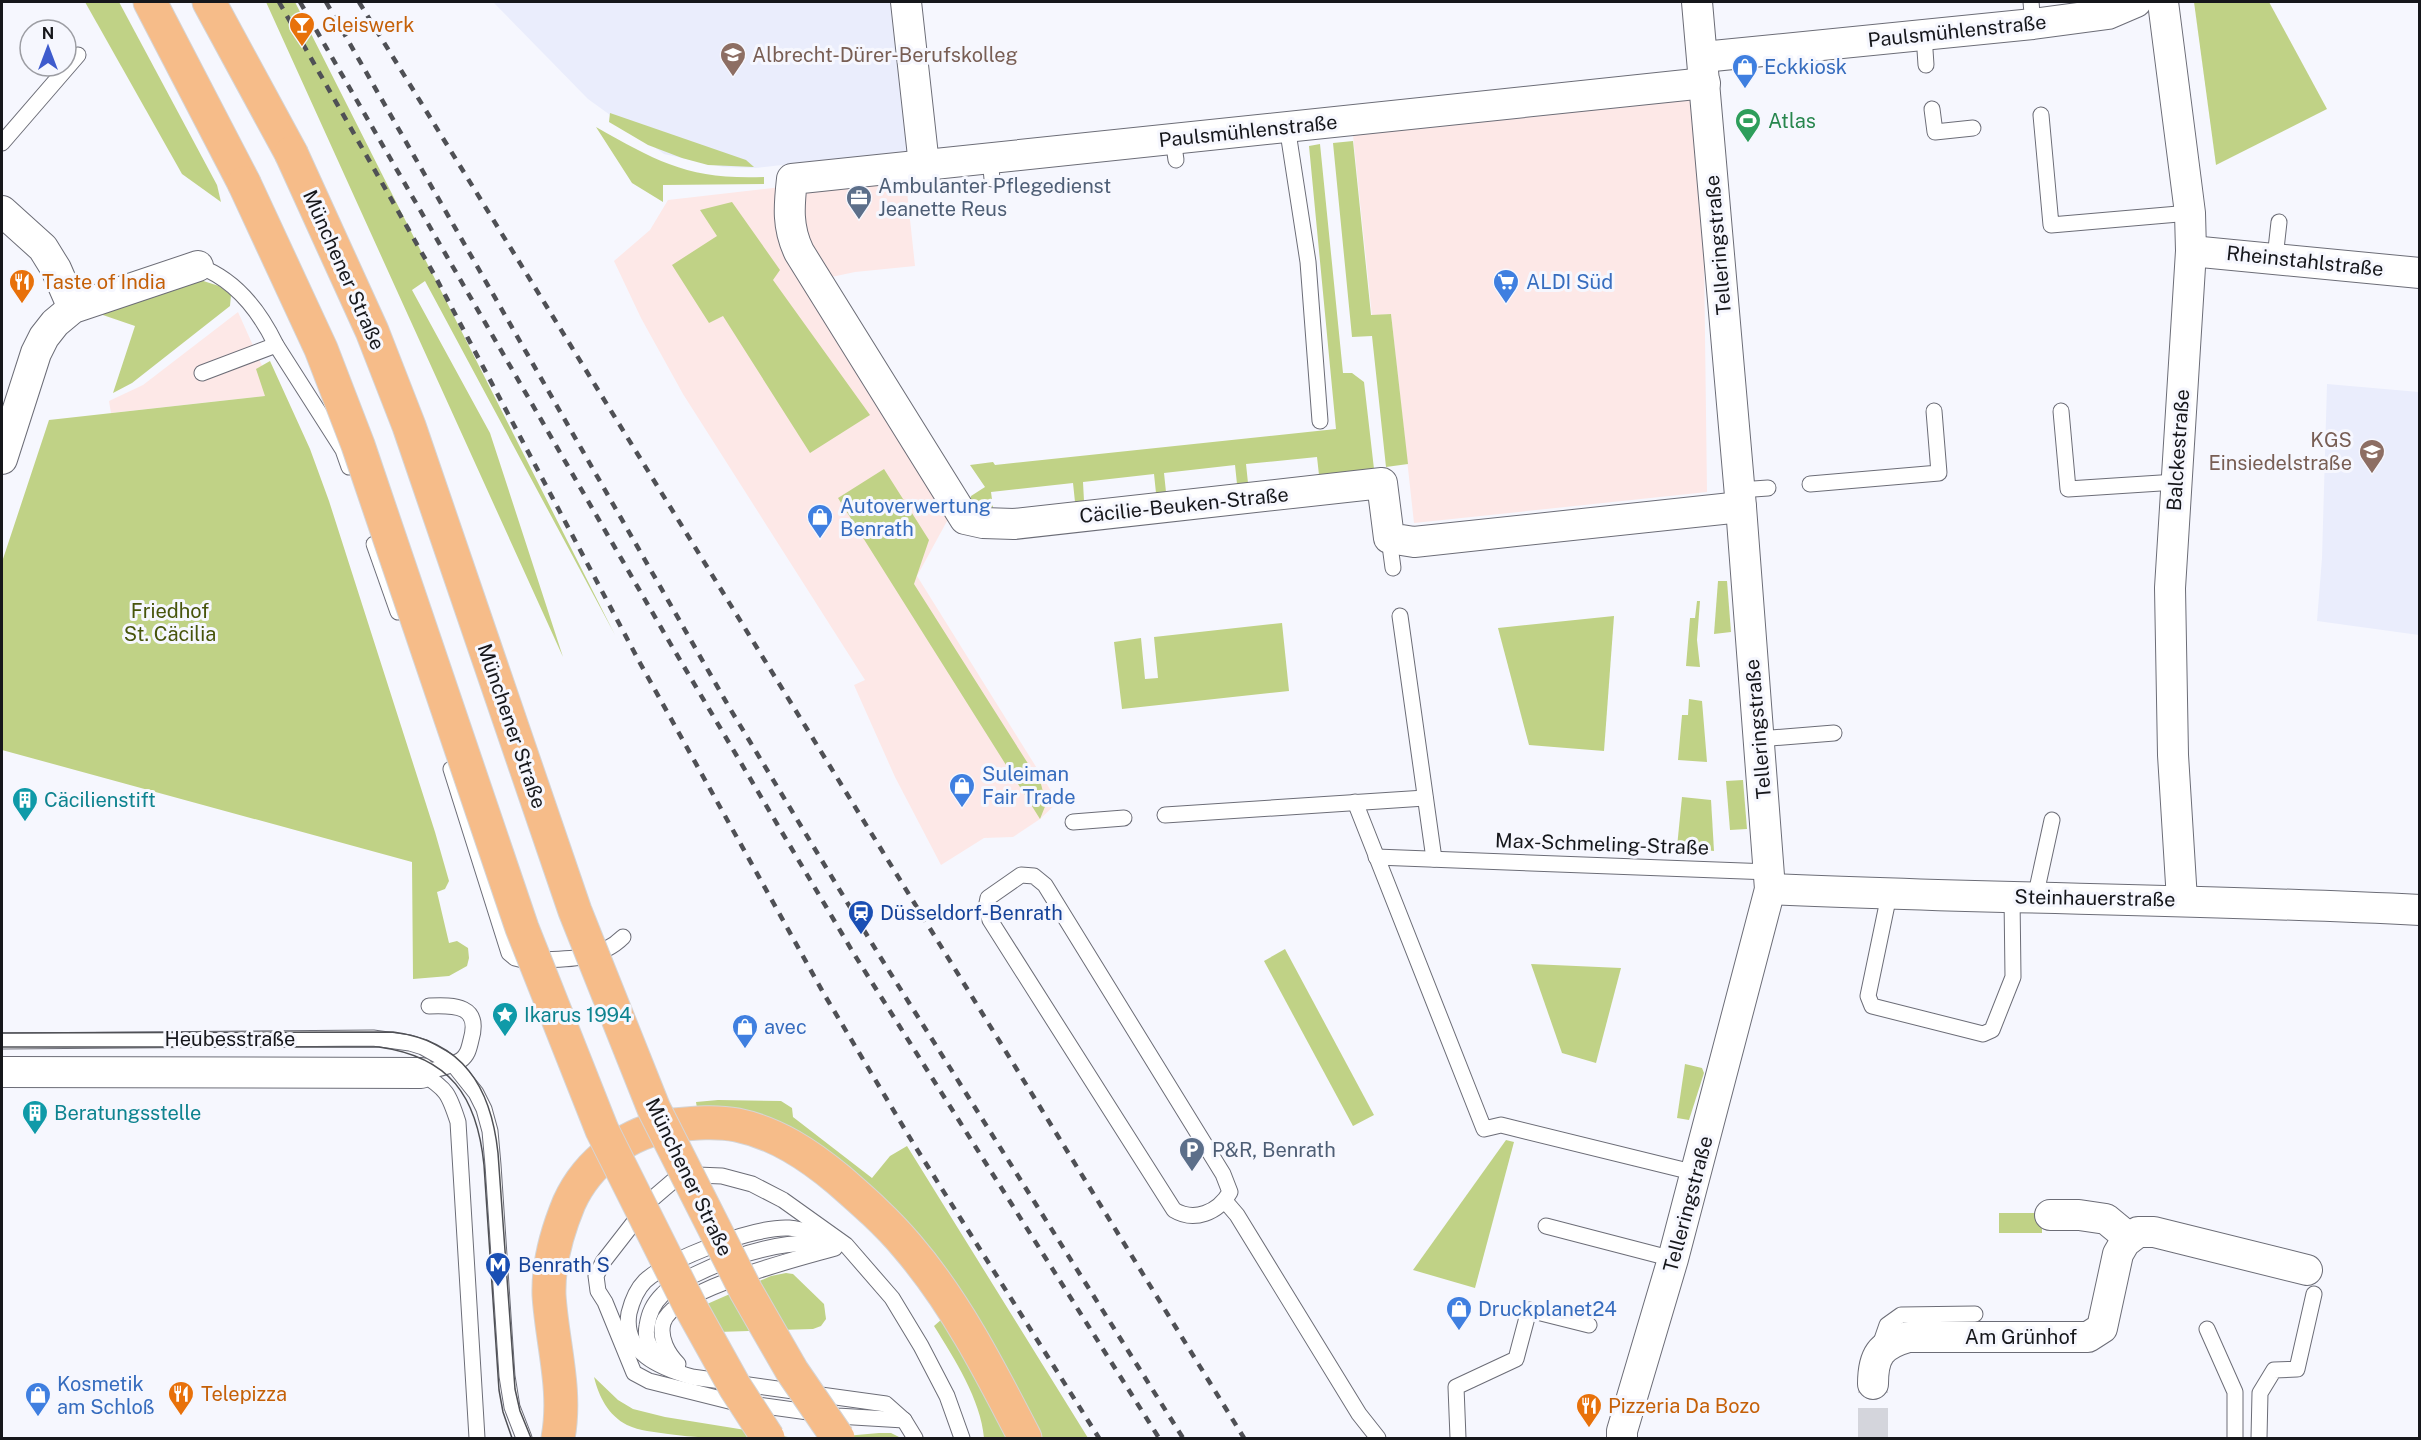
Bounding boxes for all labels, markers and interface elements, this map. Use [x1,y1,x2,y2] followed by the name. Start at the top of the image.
[287,10,317,48] bar icon: Gleiswerk
[1867,10,2047,52] street label: Paulsmühlenstraße
[322,13,414,37] place label: Gleiswerk
[18,18,78,78] north arrow
[42,24,54,43] text: N
[718,40,748,78] school or university icon: Albrecht-Dürer-Berufskolleg
[752,43,1018,67] place label: Albrecht-Dürer-Berufskolleg
[1730,52,1760,90] shop icon: Eckkiosk
[1764,55,1847,79] place label: Eckkiosk
[1733,106,1763,144] sports icon: Atlas
[1768,109,1816,133] place label: Atlas
[1158,110,1338,152] street label: Paulsmühlenstraße
[878,174,1111,221] place label: Ambulanter Pflegedienst Jeanette Reus
[1700,174,1736,316] street label: Telleringstraße
[844,183,874,221] office icon: Ambulanter Pflegedienst Jeanette Reus
[298,186,390,354] street label: Münchener Straße
[2225,241,2385,281] street label: Rheinstahlstraße
[7,267,37,305] restaurant icon: Taste of India
[1491,267,1521,305] supermarket icon: ALDI Süd
[42,270,166,294] place label: Taste of India
[1526,270,1613,294] place label: ALDI Süd
[2162,388,2194,512] street label: Balckestraße
[2209,428,2352,475] place label: KGS Einsiedelstraße
[2357,437,2387,475] school or university icon: KGS Einsiedelstraße
[1078,482,1290,528] street label: Cäcilie-Beuken-Straße
[840,494,991,541] place label: Autoverwertung Benrath
[805,502,835,540] shop icon: Autoverwertung Benrath
[124,599,216,646] park label: Friedhof St. Cäcilia
[473,641,551,811] street label: Münchener Straße
[1740,658,1776,800] street label: Telleringstraße
[982,762,1076,809] place label: Suleiman Fair Trade
[947,771,977,809] shop icon: Suleiman Fair Trade
[10,785,40,823] building icon: Cäcilienstift
[44,788,156,812] place label: Cäcilienstift
[1495,828,1709,860] street label: Max-Schmeling-Straße
[2014,885,2176,911] street label: Steinhauerstraße
[846,898,876,936] station icon: Düsseldorf-Benrath
[880,901,1063,925] place label: Düsseldorf-Benrath
[490,1000,520,1038] place icon: Ikarus 1994
[524,1003,632,1027] place label: Ikarus 1994
[730,1012,760,1050] shop icon: avec
[764,1015,807,1039] place label: avec
[165,1027,295,1051] street label: Heubesstraße
[640,1094,738,1260] street label: Münchener Straße
[20,1098,50,1136] building icon: Beratungsstelle
[54,1101,201,1125] place label: Beratungsstelle
[1658,1133,1718,1275] street label: Telleringstraße
[1177,1135,1207,1173] parking icon: P&R, Benrath
[1212,1138,1336,1162] place label: P&R, Benrath
[483,1250,513,1288] metro station icon: Benrath S
[518,1253,610,1277] place label: Benrath S
[1444,1294,1474,1332] shop icon: Druckplanet24
[1478,1297,1617,1321] place label: Druckplanet24
[1965,1325,2077,1349] street label: Am Grünhof
[57,1372,155,1419] place label: Kosmetik am Schloß
[166,1379,196,1417] restaurant icon: Telepizza
[23,1380,53,1418] shop icon: Kosmetik am Schloß
[201,1382,287,1406] place label: Telepizza
[1574,1391,1604,1429] restaurant icon: Pizzeria Da Bozo
[1608,1394,1760,1418] place label: Pizzeria Da Bozo

